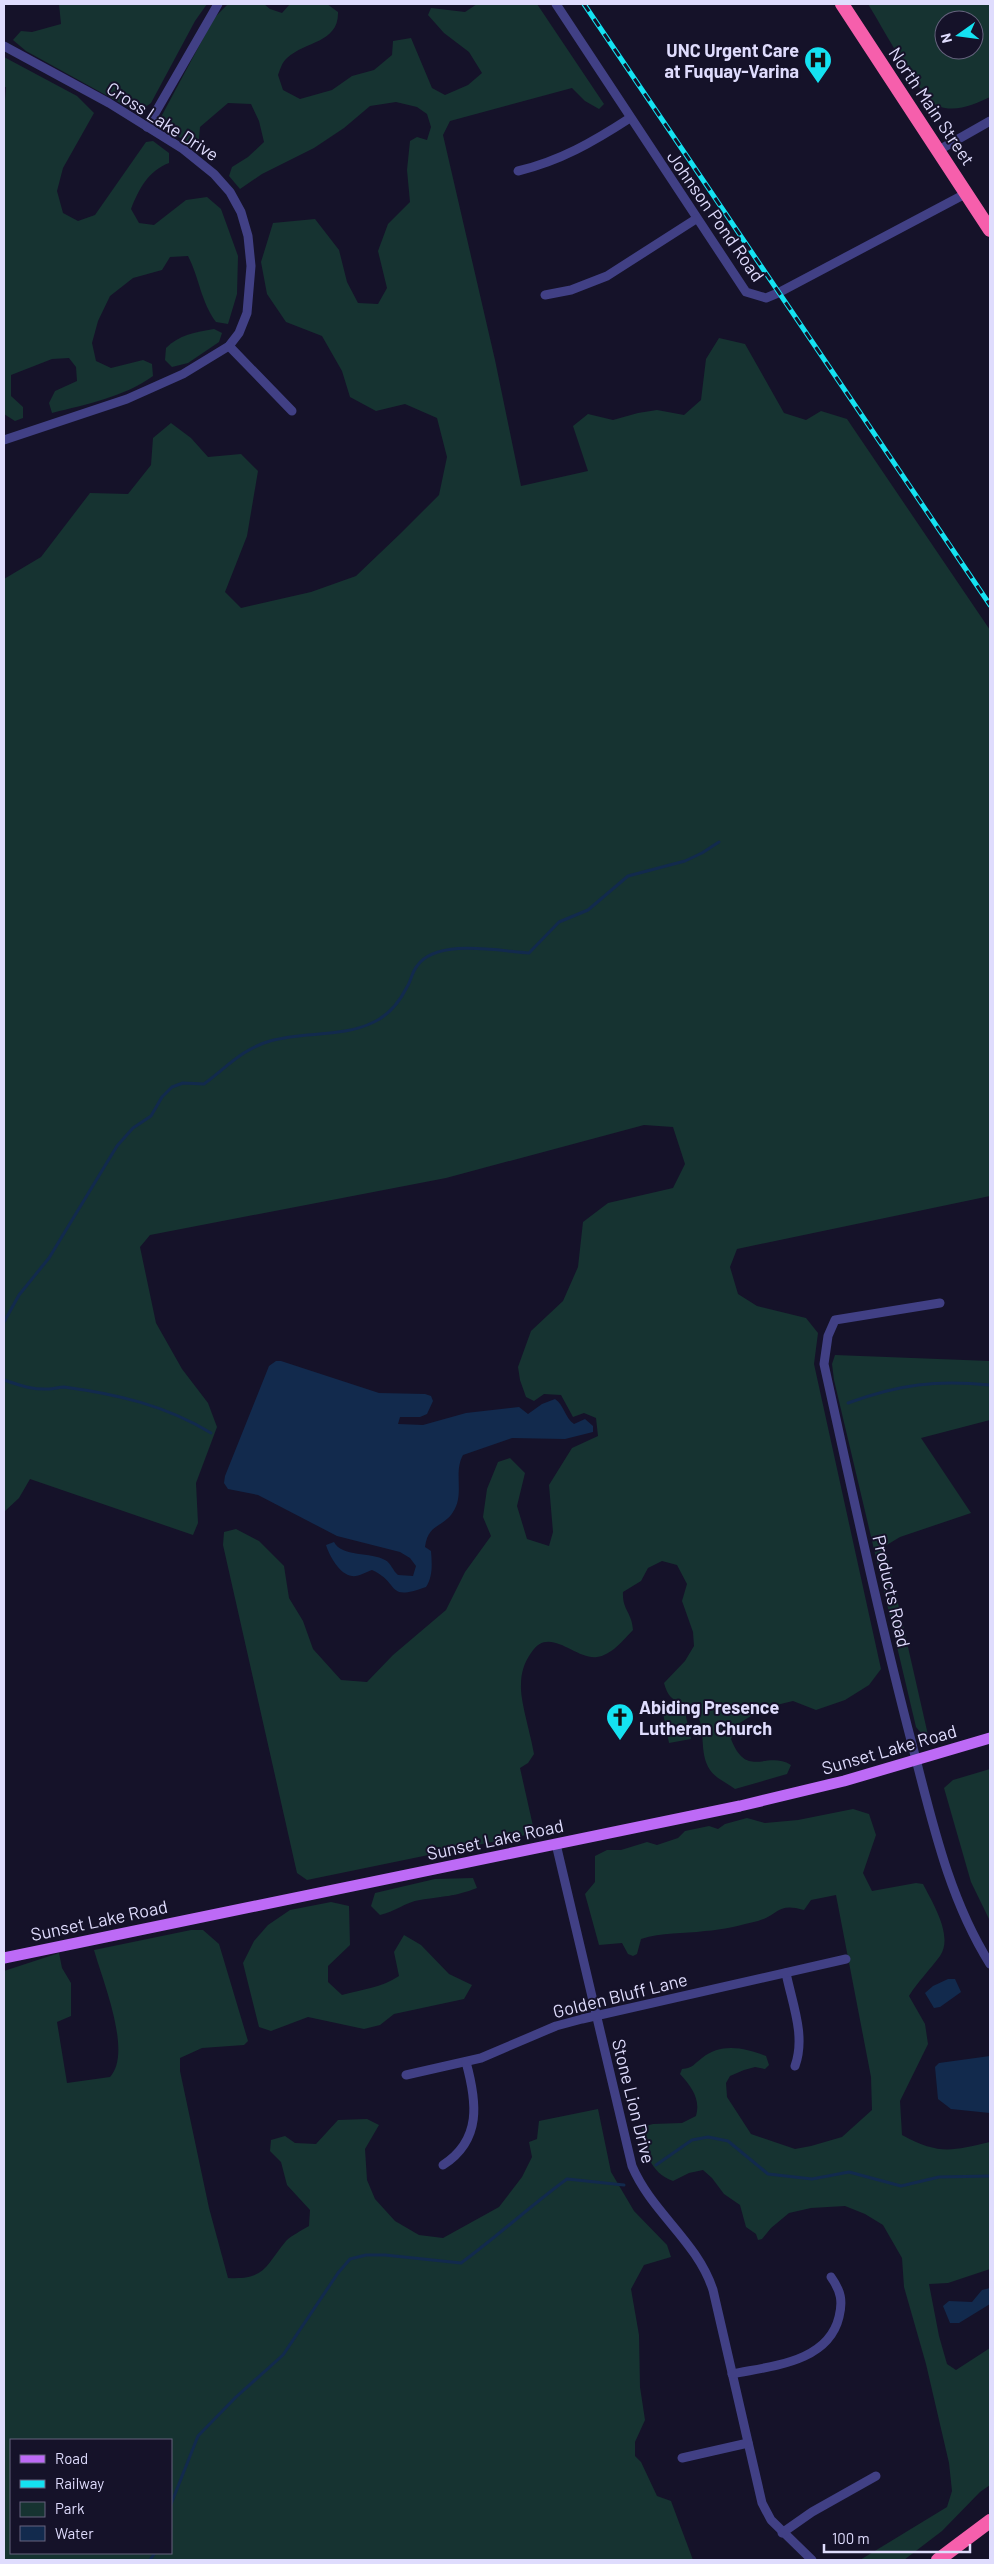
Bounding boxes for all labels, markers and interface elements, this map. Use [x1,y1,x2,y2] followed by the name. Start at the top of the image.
[934,10,984,60] north arrow
[937,32,955,45] text: N
[664,39,799,82] place label: UNC Urgent Care at Fuquay-Varina
[884,43,980,169] street label: North Main Street
[803,45,833,84] hospital icon: UNC Urgent Care at Fuquay-Varina
[103,77,223,165] street label: Cross Lake Drive
[663,146,769,286] street label: Johnson Pond Road
[868,1533,916,1649] street label: Products Road
[639,1696,779,1739] place label: Abiding Presence Lutheran Church
[605,1702,635,1741] church icon: Abiding Presence Lutheran Church
[819,1719,959,1779] street label: Sunset Lake Road
[425,1814,565,1864] street label: Sunset Lake Road
[29,1895,169,1945] street label: Sunset Lake Road
[550,1968,690,2022] street label: Golden Bluff Lane
[608,2037,660,2165] street label: Stone Lion Drive
[10,2439,172,2554] legend
[55,2449,88,2467] text: Road
[55,2474,104,2492] text: Railway
[55,2499,85,2517] text: Park
[824,2522,970,2554] scale bar
[55,2524,94,2542] text: Water
[832,2529,870,2547] text: 100 m

